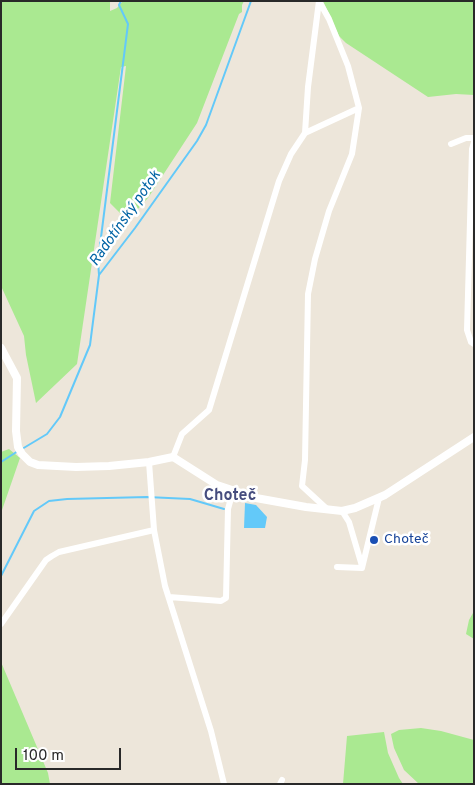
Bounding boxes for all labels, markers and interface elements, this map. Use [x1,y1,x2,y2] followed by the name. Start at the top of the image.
[86,168,166,270] water label: Radotínský potok
[204,487,256,507] district label: Choteč
[384,532,429,548] place label: Choteč
[368,534,380,546] marker: Choteč
[18,738,124,770] scale bar
[23,747,64,766] text: 100 m

